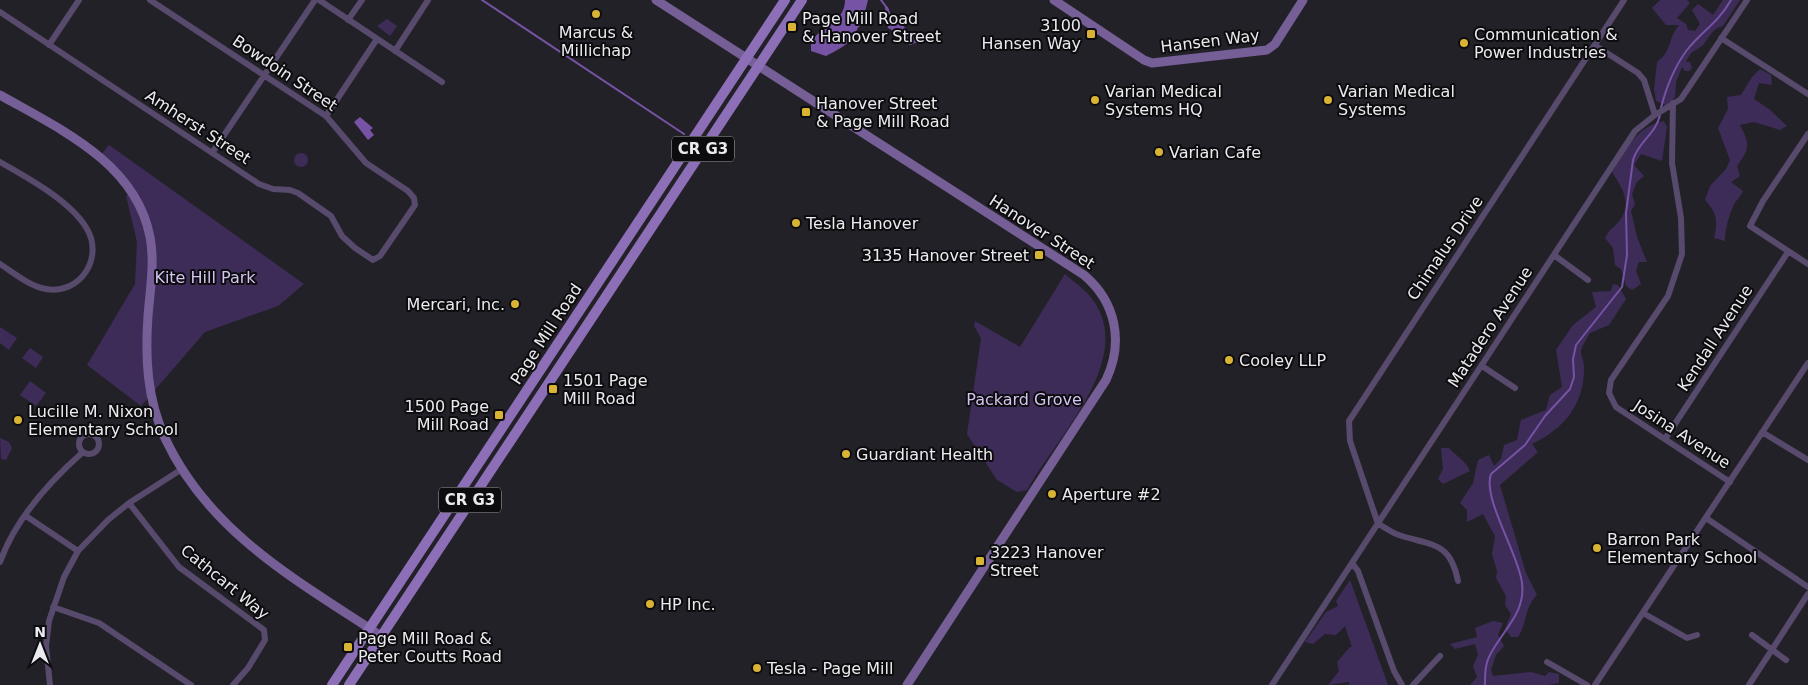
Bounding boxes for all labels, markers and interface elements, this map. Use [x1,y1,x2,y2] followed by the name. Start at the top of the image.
[590,8,602,20] marker: Marcus & Millichap
[802,9,941,46] place label: Page Mill Road & Hanover Street
[982,16,1081,53] place label: 3100 Hansen Way
[786,21,798,33] marker: Page Mill Road & Hanover Street
[559,23,633,60] place label: Marcus & Millichap
[1474,25,1618,62] place label: Communication & Power Industries
[1159,26,1261,56] street label: Hansen Way
[1085,28,1097,40] marker: 3100 Hansen Way
[229,31,341,115] street label: Bowdoin Street
[1458,37,1470,49] marker: Communication & Power Industries
[1105,82,1222,119] place label: Varian Medical Systems HQ
[1338,82,1455,119] place label: Varian Medical Systems
[142,86,254,168] street label: Amherst Street
[816,94,950,131] place label: Hanover Street & Page Mill Road
[1089,94,1101,106] marker: Varian Medical Systems HQ
[1322,94,1334,106] marker: Varian Medical Systems
[800,106,812,118] marker: Hanover Street & Page Mill Road
[672,136,734,162] road number: CR G3
[1169,143,1261,162] place label: Varian Cafe
[1153,146,1165,158] marker: Varian Cafe
[986,191,1098,273] street label: Hanover Street
[1403,192,1487,304] street label: Chimalus Drive
[805,214,919,233] place label: Tesla Hanover
[790,217,802,229] marker: Tesla Hanover
[862,246,1029,265] place label: 3135 Hanover Street
[1033,249,1045,261] marker: 3135 Hanover Street
[1444,263,1536,391] street label: Matadero Avenue
[154,268,256,287] park label: Kite Hill Park
[506,280,586,388] street label: Page Mill Road
[1674,281,1756,395] street label: Kendall Avenue
[407,295,505,314] place label: Mercari, Inc.
[509,298,521,310] marker: Mercari, Inc.
[1239,351,1326,370] place label: Cooley LLP
[1223,354,1235,366] marker: Cooley LLP
[563,371,648,408] place label: 1501 Page Mill Road
[547,383,559,395] marker: 1501 Page Mill Road
[966,390,1082,409] park label: Packard Grove
[1629,395,1734,472] street label: Josina Avenue
[404,397,489,434] place label: 1500 Page Mill Road
[28,402,178,439] place label: Lucille M. Nixon Elementary School
[493,409,505,421] marker: 1500 Page Mill Road
[12,414,24,426] marker: Lucille M. Nixon Elementary School
[856,445,993,464] place label: Guardiant Health
[840,448,852,460] marker: Guardiant Health
[1062,485,1161,504] place label: Aperture #2
[439,488,501,512] road number: CR G3
[1046,488,1058,500] marker: Aperture #2
[1607,530,1757,567] place label: Barron Park Elementary School
[177,541,273,623] street label: Cathcart Way
[1591,542,1603,554] marker: Barron Park Elementary School
[990,543,1104,580] place label: 3223 Hanover Street
[974,555,986,567] marker: 3223 Hanover Street
[660,595,716,614] place label: HP Inc.
[644,598,656,610] marker: HP Inc.
[15,620,65,670] north arrow
[34,624,46,640] text: N
[358,629,502,666] place label: Page Mill Road & Peter Coutts Road
[342,641,354,653] marker: Page Mill Road & Peter Coutts Road
[766,659,893,678] place label: Tesla - Page Mill
[751,662,763,674] marker: Tesla - Page Mill

